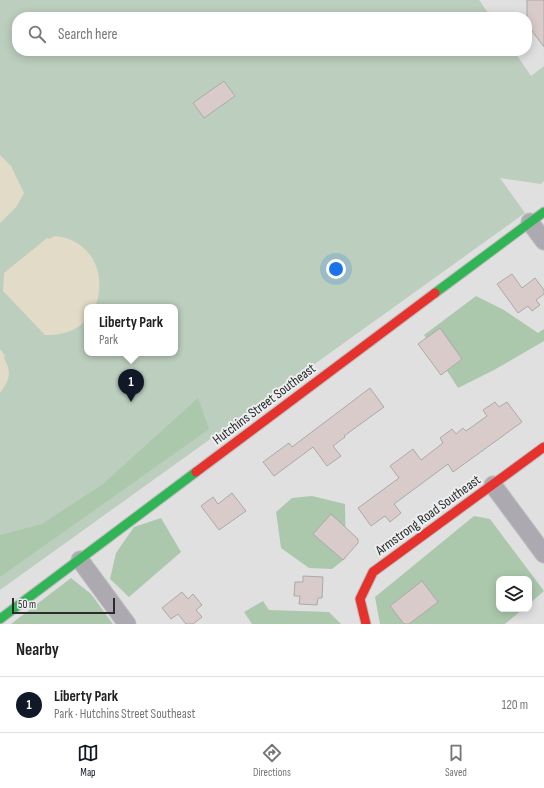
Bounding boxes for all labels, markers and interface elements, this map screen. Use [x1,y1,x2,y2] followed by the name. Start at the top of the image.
[12,12,532,56] search box
[26,23,48,45] icon: search
[58,25,118,44] text: Search here
[326,259,346,279] your location
[84,304,178,356] popup
[99,313,163,332] text: Liberty Park
[99,332,118,348] text: Park
[209,360,319,448] street label: Hutchins Street Southeast
[118,369,144,402] pin: 1
[371,471,484,559] street label: Armstrong Road Southeast
[496,576,532,612] map controls
[496,576,532,612] button: layers
[12,596,115,615] scale bar
[18,598,36,611] text: 50 m
[16,640,59,660] text: Nearby
[54,687,118,706] text: Liberty Park
[26,697,32,713] text: 1
[502,697,528,713] text: 120 m
[54,706,195,722] text: Park · Hutchins Street Southeast
[77,742,99,779] tab: Map
[253,742,291,779] tab: Directions
[445,742,467,779] tab: Saved

